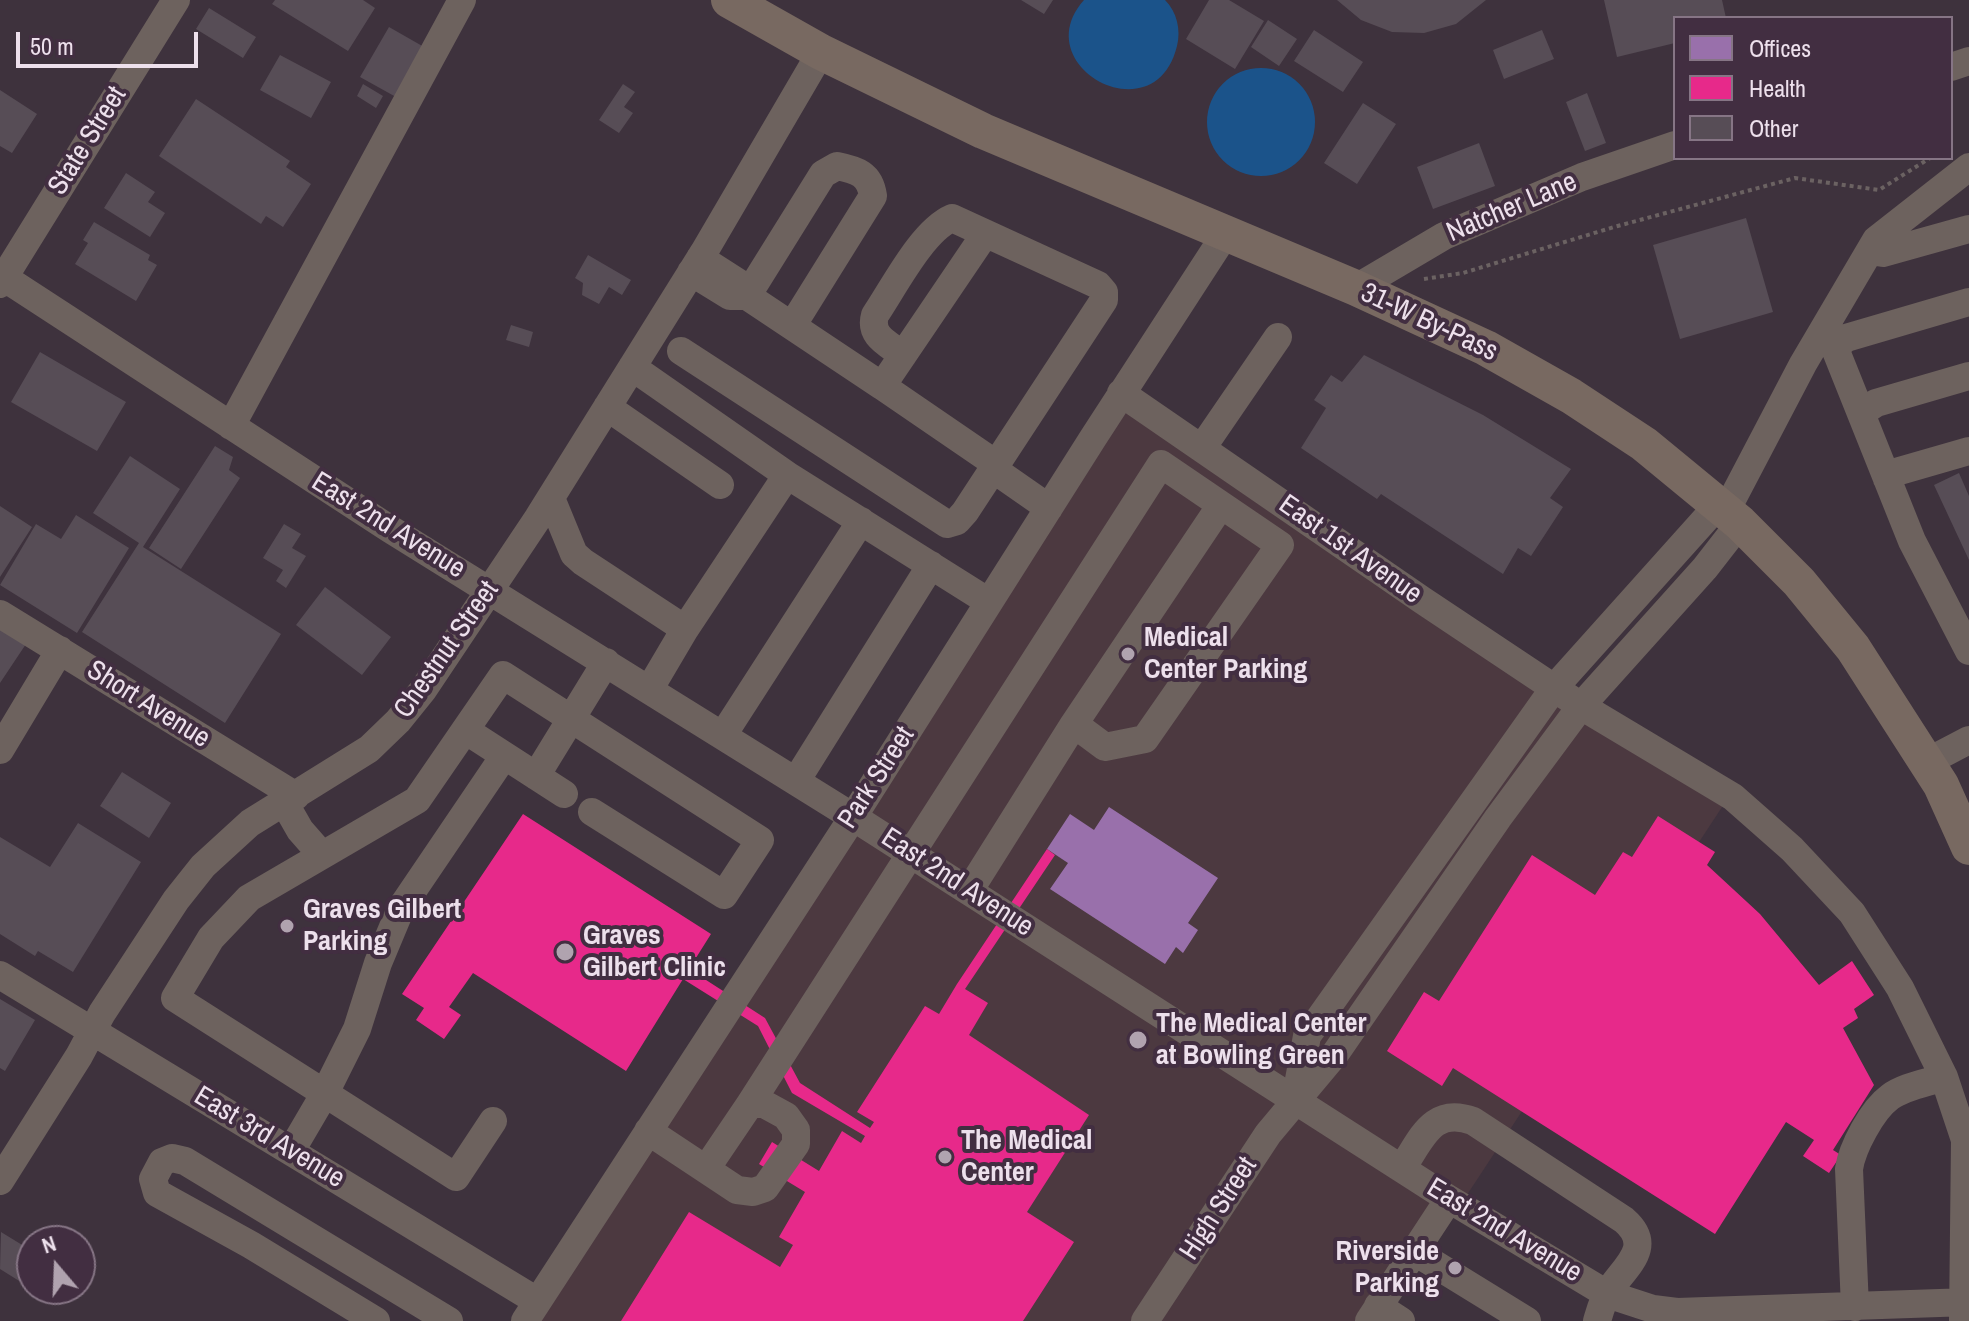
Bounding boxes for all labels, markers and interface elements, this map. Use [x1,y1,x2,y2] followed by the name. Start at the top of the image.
[20,16,202,66] scale bar
[1673,16,1953,160] legend
[30,30,74,62] text: 50 m
[1749,32,1811,64] text: Offices
[1749,72,1806,104] text: Health
[42,81,134,201] street label: State Street
[1749,112,1798,144] text: Other
[1442,166,1582,250] street label: Natcher Lane
[1355,277,1503,369] street label: 31-W By-Pass
[305,466,471,586] street label: East 2nd Avenue
[1272,488,1428,612] street label: East 1st Avenue
[387,575,507,725] street label: Chestnut Street
[1144,621,1307,687] place label: Medical Center Parking
[1119,645,1137,663] marker: Medical Center Parking
[80,654,216,756] street label: Short Avenue
[832,721,922,835] street label: Park Street
[875,821,1039,945] street label: East 2nd Avenue
[303,893,461,959] place label: Graves Gilbert Parking
[278,917,296,935] marker: Graves Gilbert Parking
[583,919,726,985] place label: Graves Gilbert Clinic
[554,941,576,963] marker: Graves Gilbert Clinic
[1156,1007,1367,1073] place label: The Medical Center at Bowling Green
[1127,1029,1149,1051] marker: The Medical Center at Bowling Green
[188,1080,350,1196] street label: East 3rd Avenue
[961,1124,1092,1190] place label: The Medical Center
[936,1148,954,1166] marker: The Medical Center
[1173,1151,1265,1267] street label: High Street
[1421,1172,1587,1290] street label: East 2nd Avenue
[16,1225,96,1305] north arrow
[38,1228,60,1261] text: N
[1336,1235,1439,1301] place label: Riverside Parking
[1446,1259,1464,1277] marker: Riverside Parking

